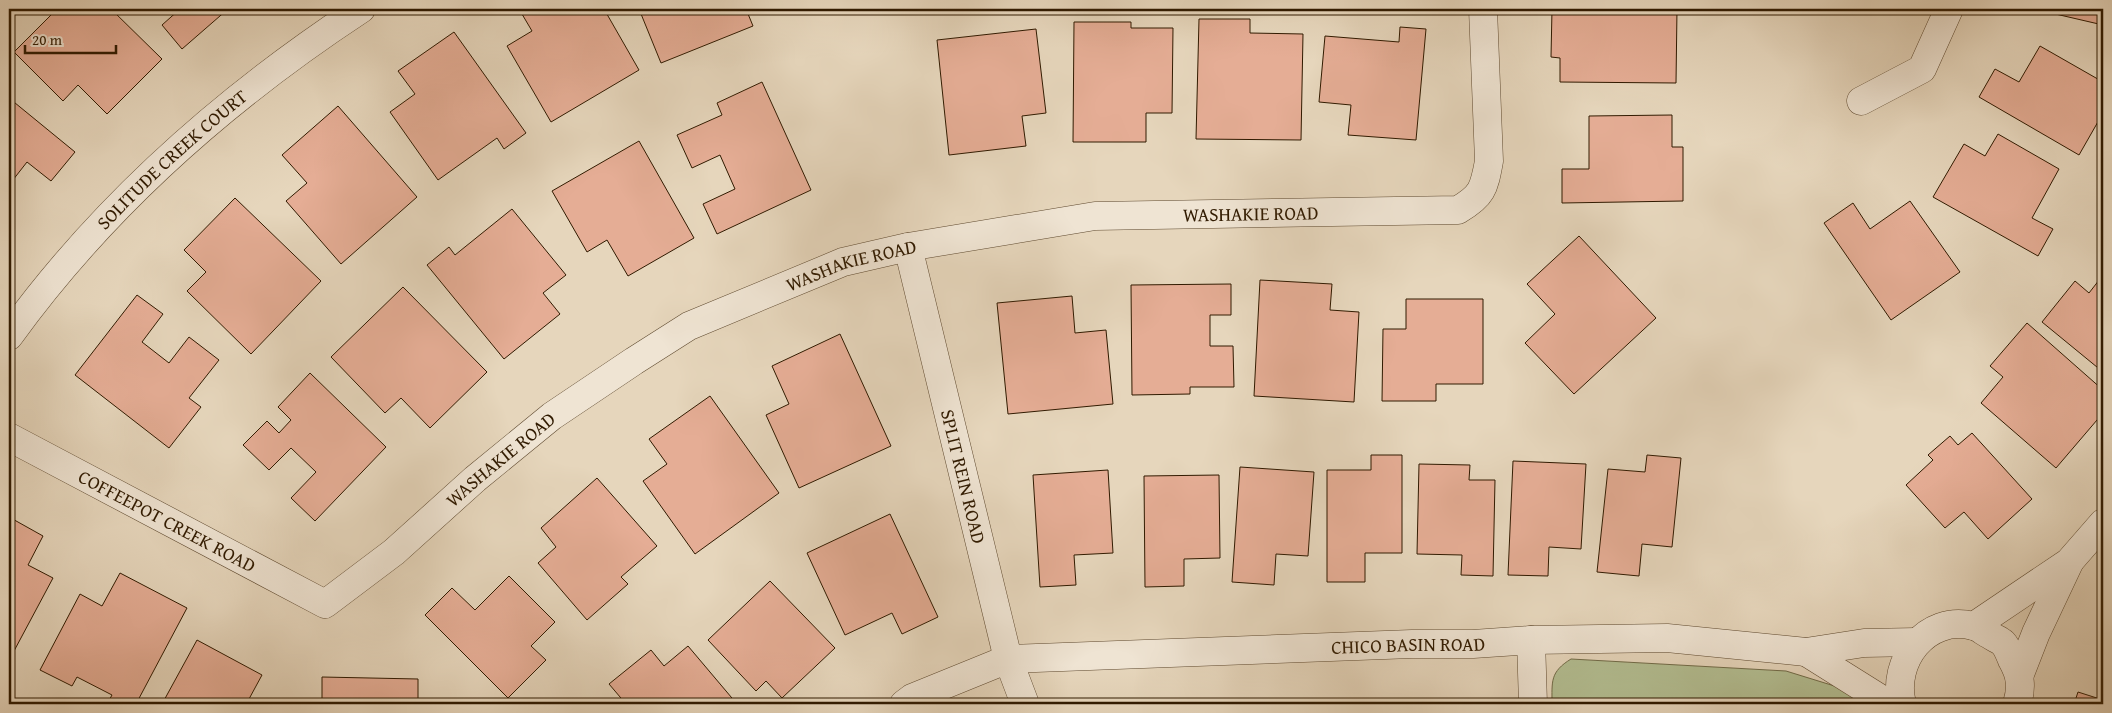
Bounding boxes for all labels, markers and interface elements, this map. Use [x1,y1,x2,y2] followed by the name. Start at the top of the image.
[25,22,116,54] scale bar
[32,29,63,50] text: 20 m
[90,82,253,235] street label: SOLITUDE CREEK COURT
[1183,198,1319,229] street label: WASHAKIE ROAD
[781,232,918,298] street label: WASHAKIE ROAD
[439,405,561,513] street label: WASHAKIE ROAD
[934,406,993,546] street label: SPLIT REIN ROAD
[73,462,261,579] street label: COFFEEPOT CREEK ROAD
[1331,629,1486,661] street label: CHICO BASIN ROAD

